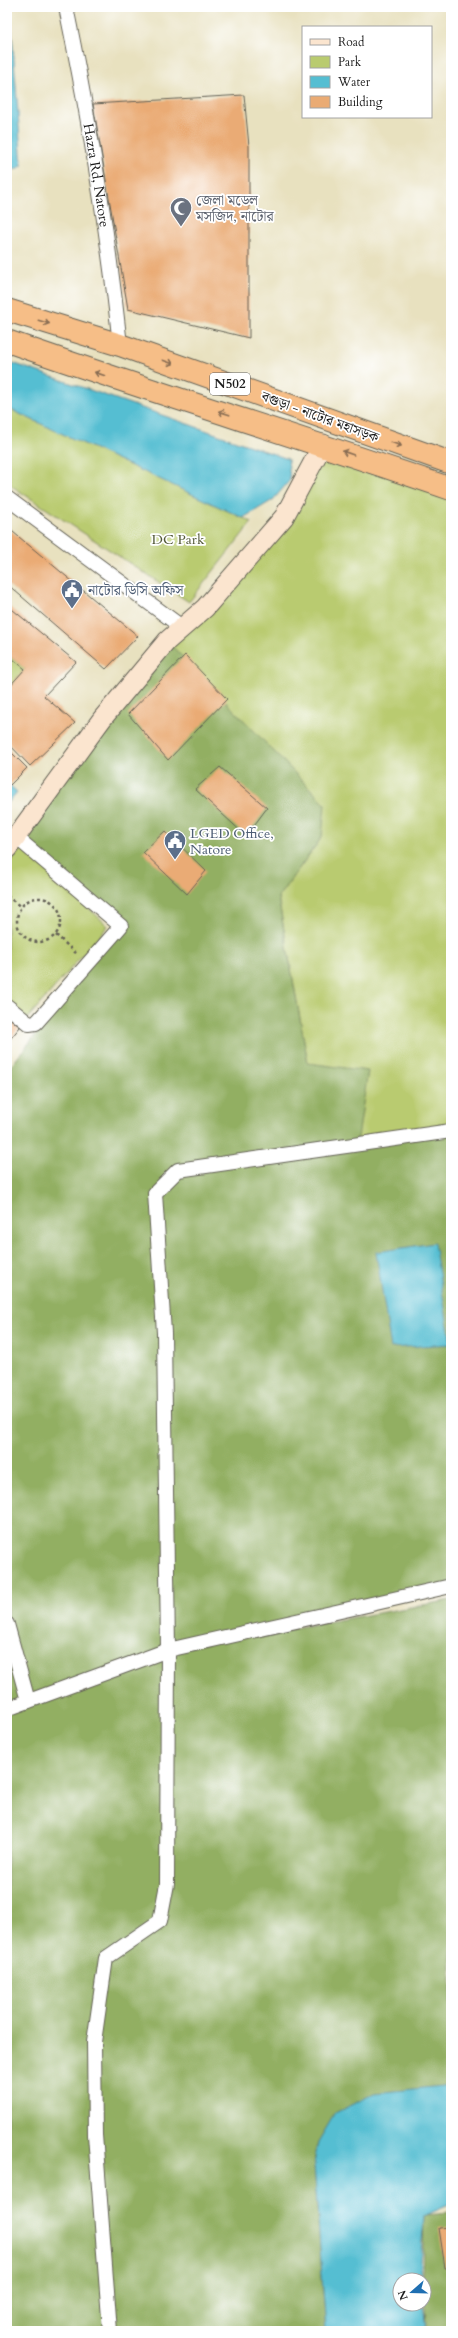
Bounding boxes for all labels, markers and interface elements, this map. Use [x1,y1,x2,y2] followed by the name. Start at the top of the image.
[302,26,432,118] legend
[338,34,365,50] text: Road
[338,54,362,70] text: Park
[337,74,371,90] text: Water
[338,94,383,110] text: Building
[79,122,115,228] street label: Hazra Rd, Natore
[195,191,274,226] place label: জেলা মডেল মসজিদ, নাটোর
[168,195,194,228] mosque icon: জেলা মডেল মসজিদ, নাটোর
[38,318,50,326] one-way arrow
[161,359,174,366] one-way arrow
[94,370,107,377] one-way arrow
[210,373,250,395] road number: N502
[258,387,382,447] street label: বগুড়া - নাটোর মহাসড়ক
[218,409,231,416] one-way arrow
[389,440,401,448] one-way arrow
[342,449,355,456] one-way arrow
[152,530,205,549] park label: DC Park
[59,577,85,610] public building icon: নাটোর ডিসি অফিস
[87,581,184,600] place label: নাটোর ডিসি অফিস
[190,824,274,859] place label: LGED Office, Natore
[162,828,188,861] public building icon: LGED Office, Natore
[392,2272,432,2312] north arrow
[394,2288,412,2302] text: N

